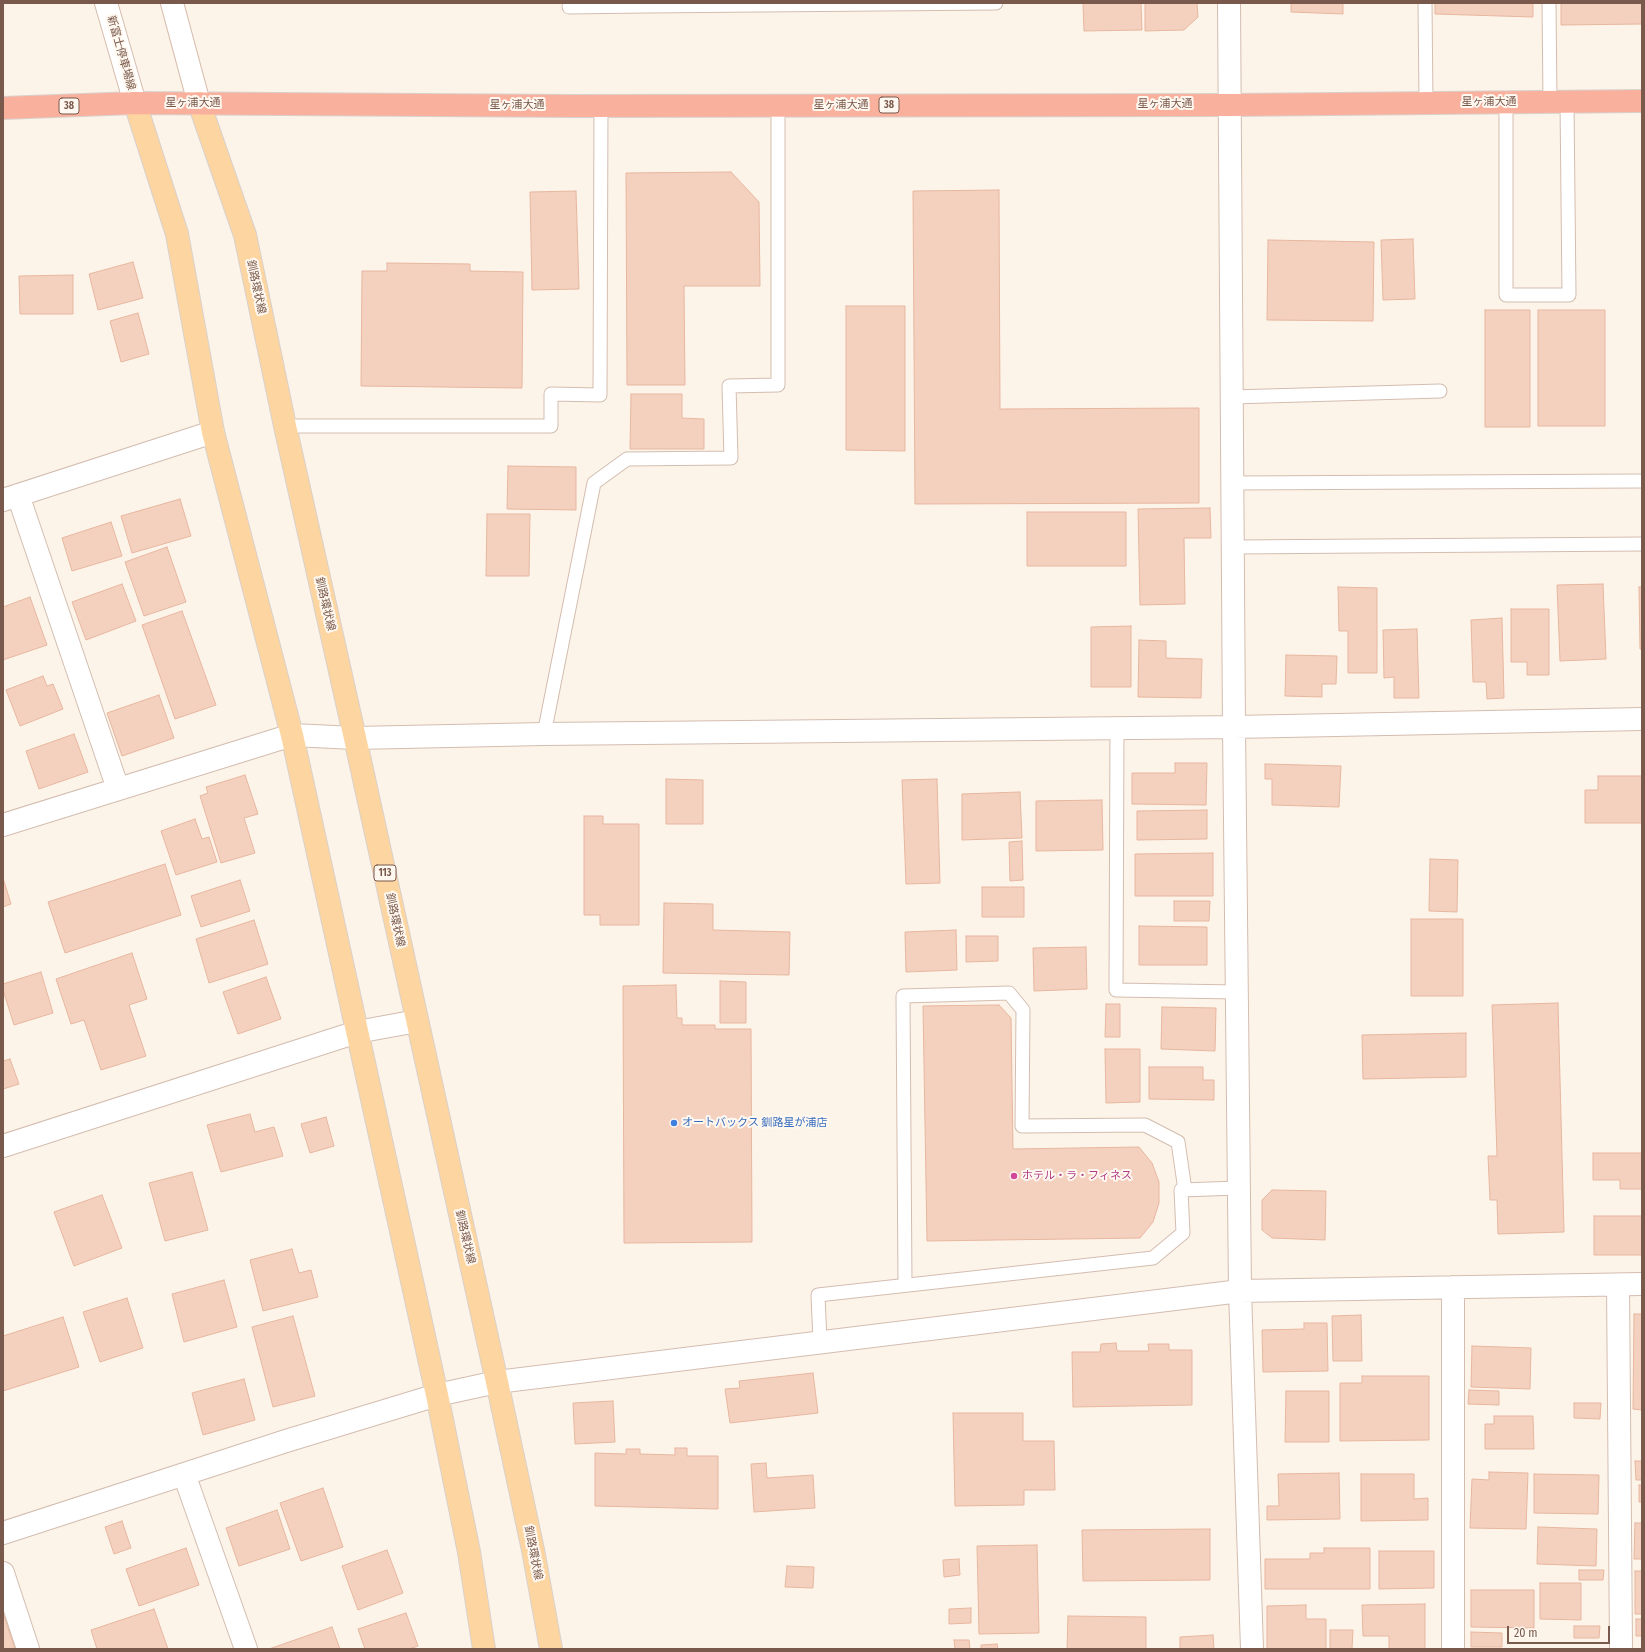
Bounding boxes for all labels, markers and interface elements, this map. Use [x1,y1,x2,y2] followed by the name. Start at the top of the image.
[104,14,138,92] street label: 新富士停車場線
[1462,95,1516,109] street label: 星ヶ浦大通
[166,96,220,110] street label: 星ヶ浦大通
[879,97,899,113] road number: 38
[1138,97,1192,111] street label: 星ヶ浦大通
[59,98,79,114] road number: 38
[490,98,544,112] street label: 星ヶ浦大通
[814,98,868,112] street label: 星ヶ浦大通
[244,259,268,315] street label: 釧路環状線
[312,576,338,632] street label: 釧路環状線
[374,865,396,881] road number: 113
[383,892,407,948] street label: 釧路環状線
[682,1116,828,1130] place label: オートバックス 釧路星が浦店
[669,1118,679,1128] marker: オートバックス 釧路星が浦店
[1022,1169,1132,1183] place label: ホテル・ラ・フィネス
[1009,1171,1019,1181] marker: ホテル・ラ・フィネス
[452,1209,478,1265] street label: 釧路環状線
[521,1525,545,1581] street label: 釧路環状線
[1509,1618,1612,1644] scale bar
[1514,1626,1538,1640] text: 20 m

